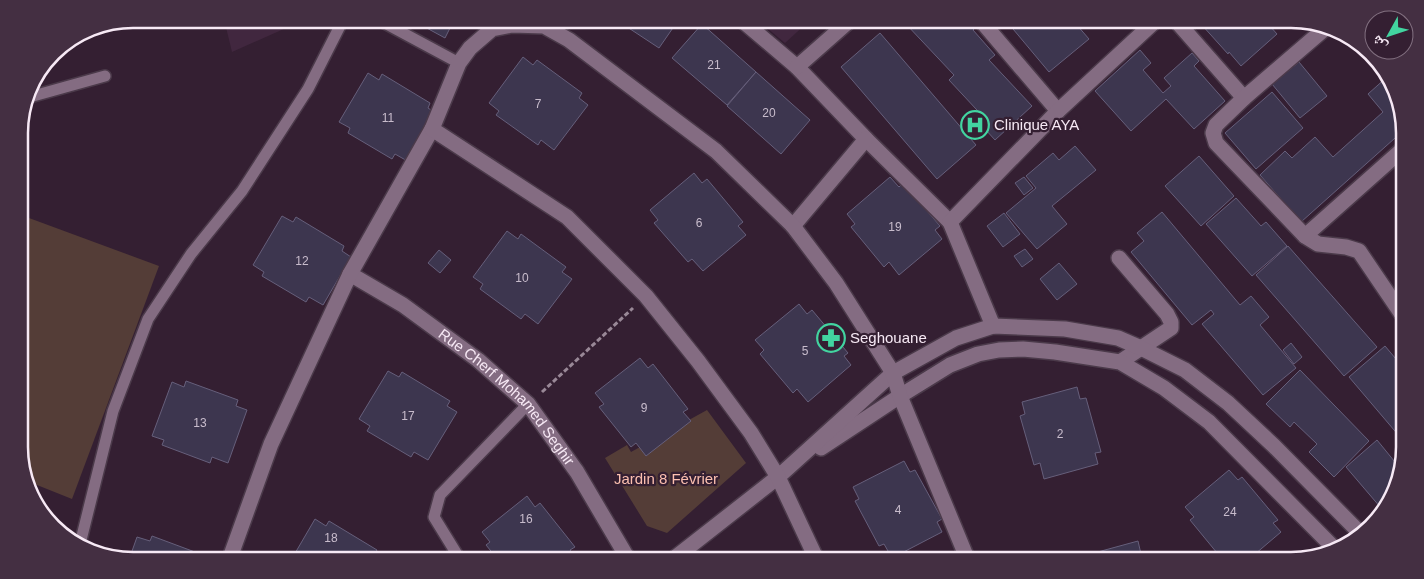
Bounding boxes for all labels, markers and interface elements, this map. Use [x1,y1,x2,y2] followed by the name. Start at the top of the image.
[1364,10,1414,60] north arrow
[1368,32,1391,54] text: ش
[707,58,721,72] house number: 21
[535,97,542,111] house number: 7
[762,106,776,120] house number: 20
[960,110,990,140] hospital icon: Clinique AYA
[382,111,395,125] house number: 11
[994,116,1079,133] place label: Clinique AYA
[696,216,703,230] house number: 6
[888,220,902,234] house number: 19
[295,254,309,268] house number: 12
[515,271,529,285] house number: 10
[816,323,846,353] pharmacy icon: Seghouane
[436,325,578,468] street label: Rue Cherf Mohamed Seghir
[850,329,927,346] place label: Seghouane
[802,344,809,358] house number: 5
[641,401,648,415] house number: 9
[401,409,415,423] house number: 17
[193,416,207,430] house number: 13
[1057,427,1064,441] house number: 2
[614,470,718,487] park label: Jardin 8 Février
[895,503,902,517] house number: 4
[1223,505,1237,519] house number: 24
[519,512,533,526] house number: 16
[324,531,338,545] house number: 18

